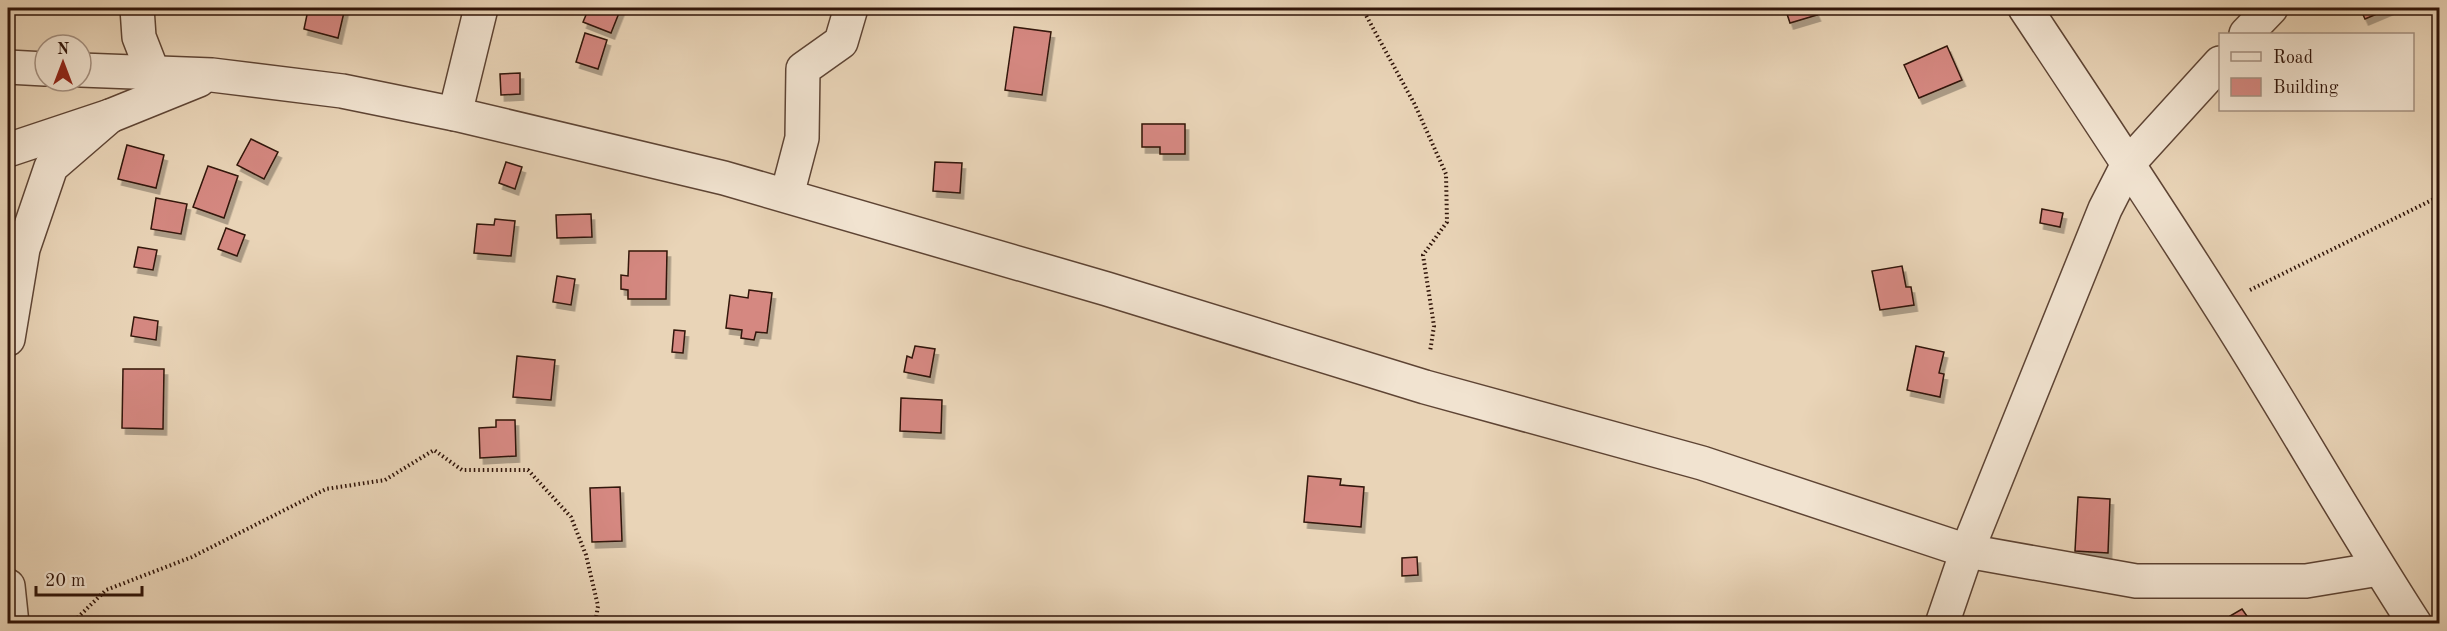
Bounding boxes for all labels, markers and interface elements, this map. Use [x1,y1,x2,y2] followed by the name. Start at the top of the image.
[33,33,93,93] north arrow
[2219,33,2414,111] legend
[57,42,70,58] text: N
[2273,49,2313,67] text: Road
[2273,79,2339,97] text: Building
[36,559,142,597] scale bar
[45,572,85,590] text: 20 m

